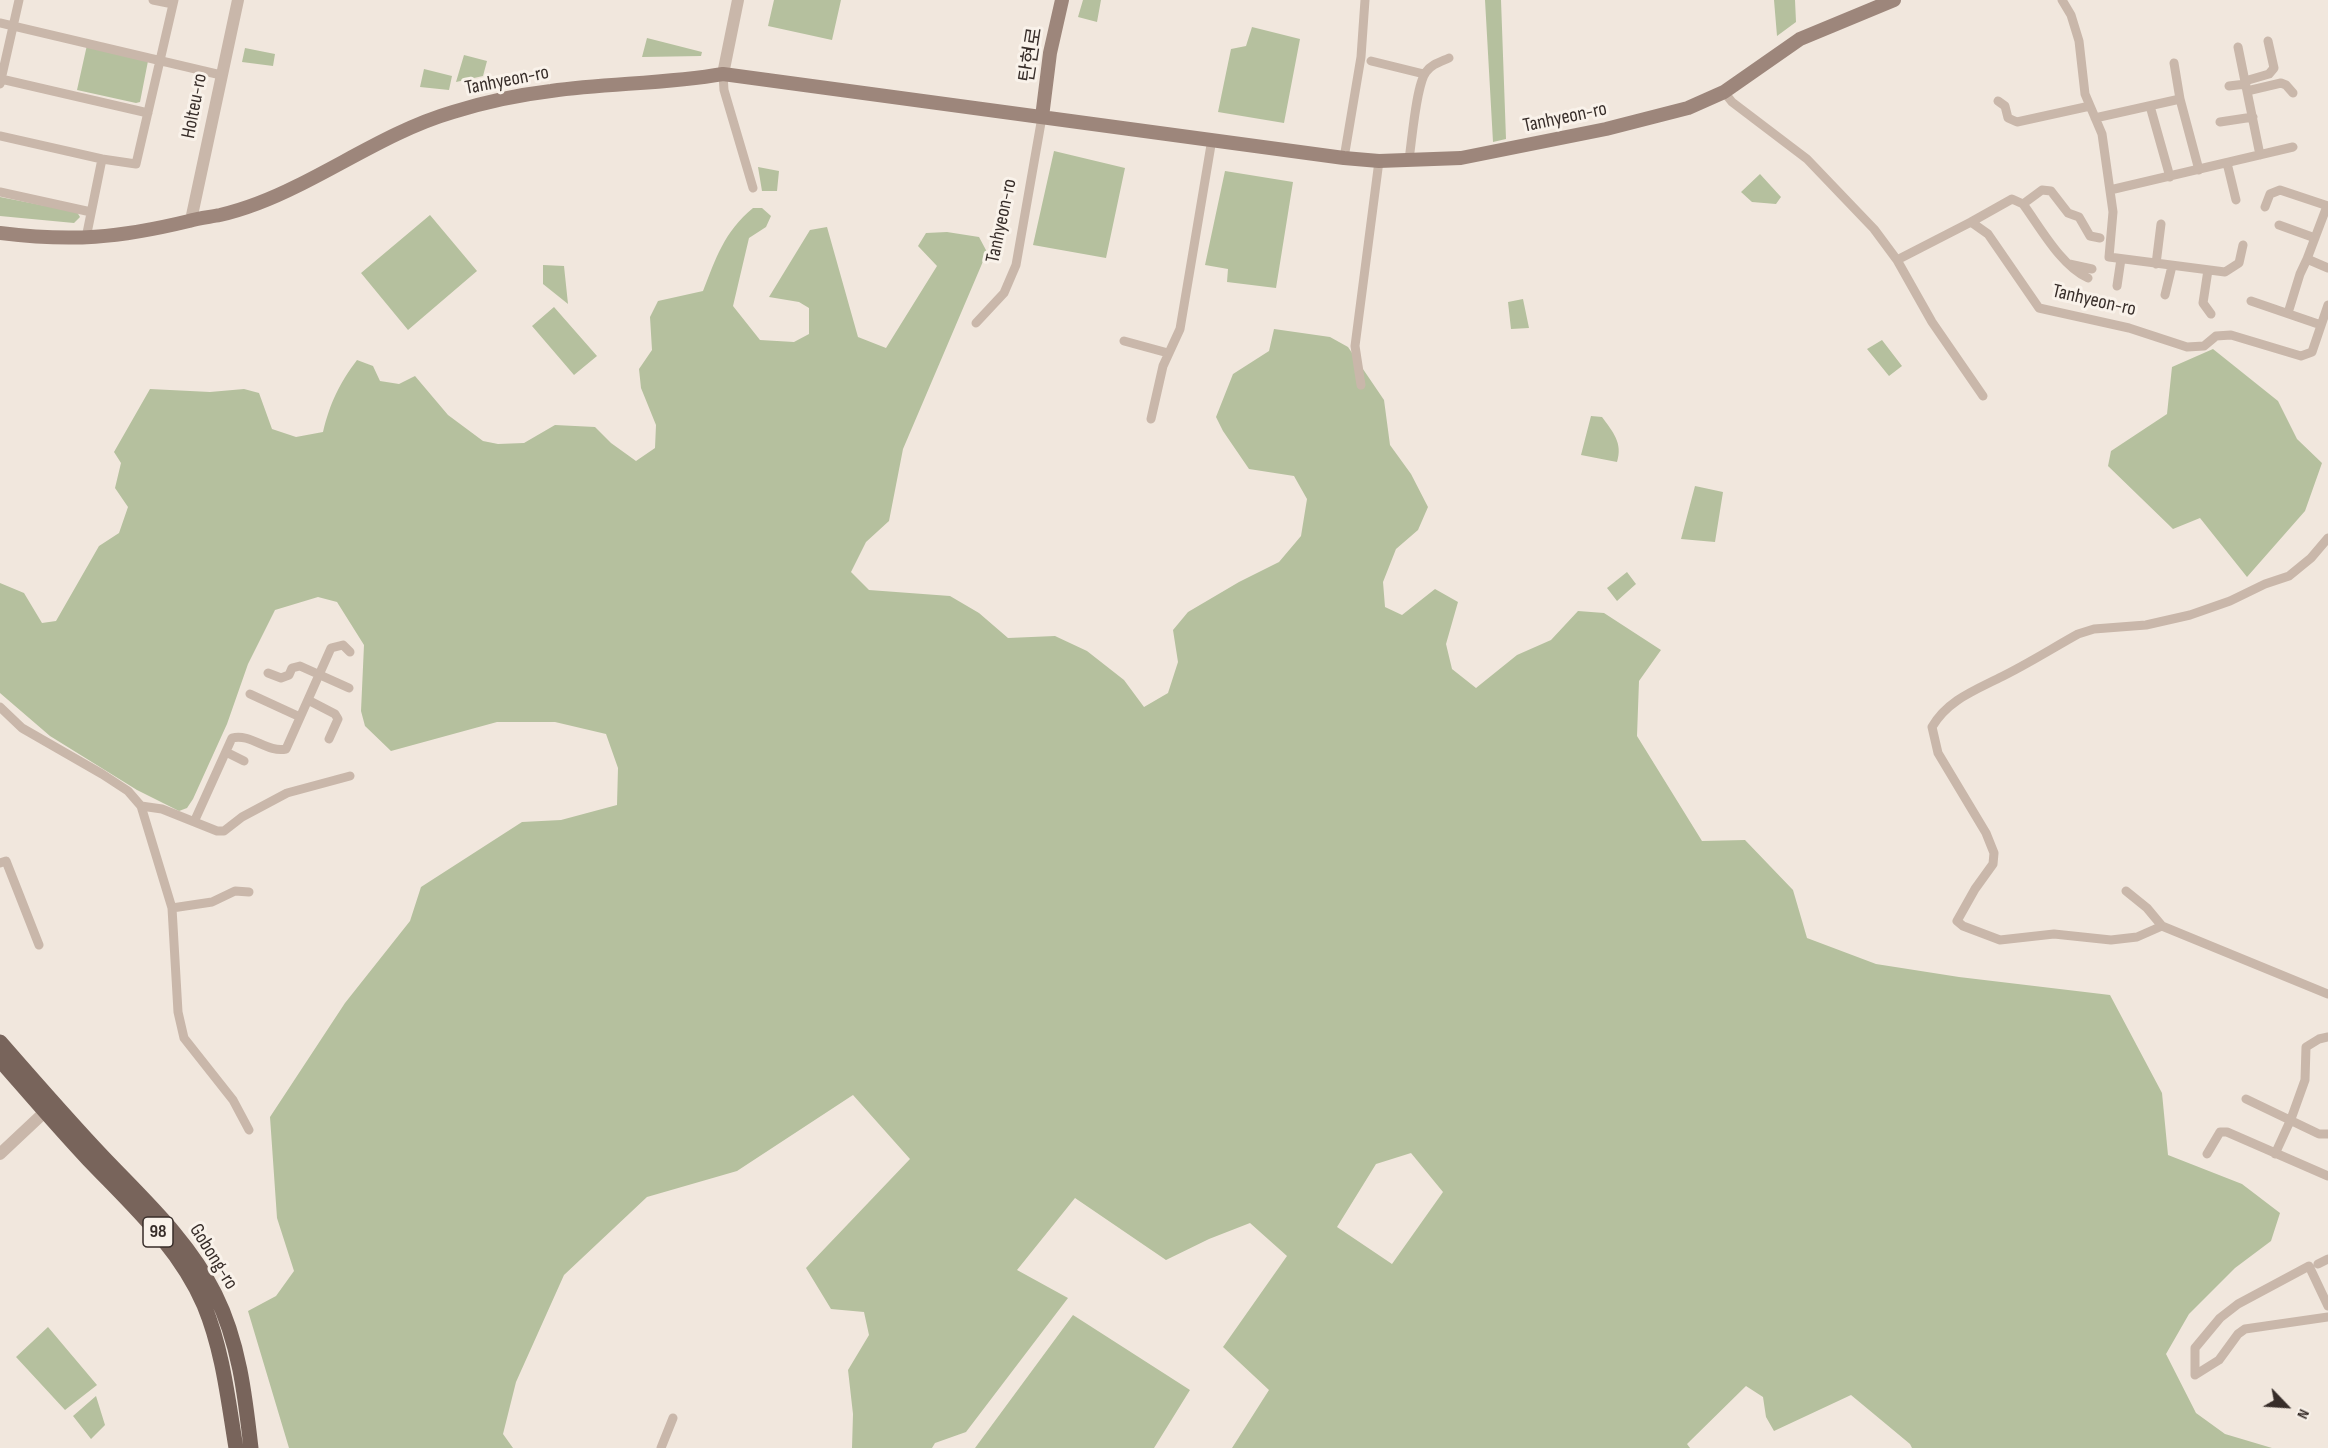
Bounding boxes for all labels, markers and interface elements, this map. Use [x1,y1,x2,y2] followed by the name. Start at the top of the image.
[1016,26,1048,84] street label: 탄현로
[463,61,551,101] street label: Tanhyeon-ro
[177,72,213,140] street label: Holteu-ro
[1521,97,1609,139] street label: Tanhyeon-ro
[981,177,1023,265] street label: Tanhyeon-ro
[2050,280,2138,322] street label: Tanhyeon-ro
[143,1217,173,1247] road number: 98
[183,1220,243,1294] street label: Gobong-ro
[2256,1376,2316,1436] north arrow
[2292,1406,2313,1422] text: N

